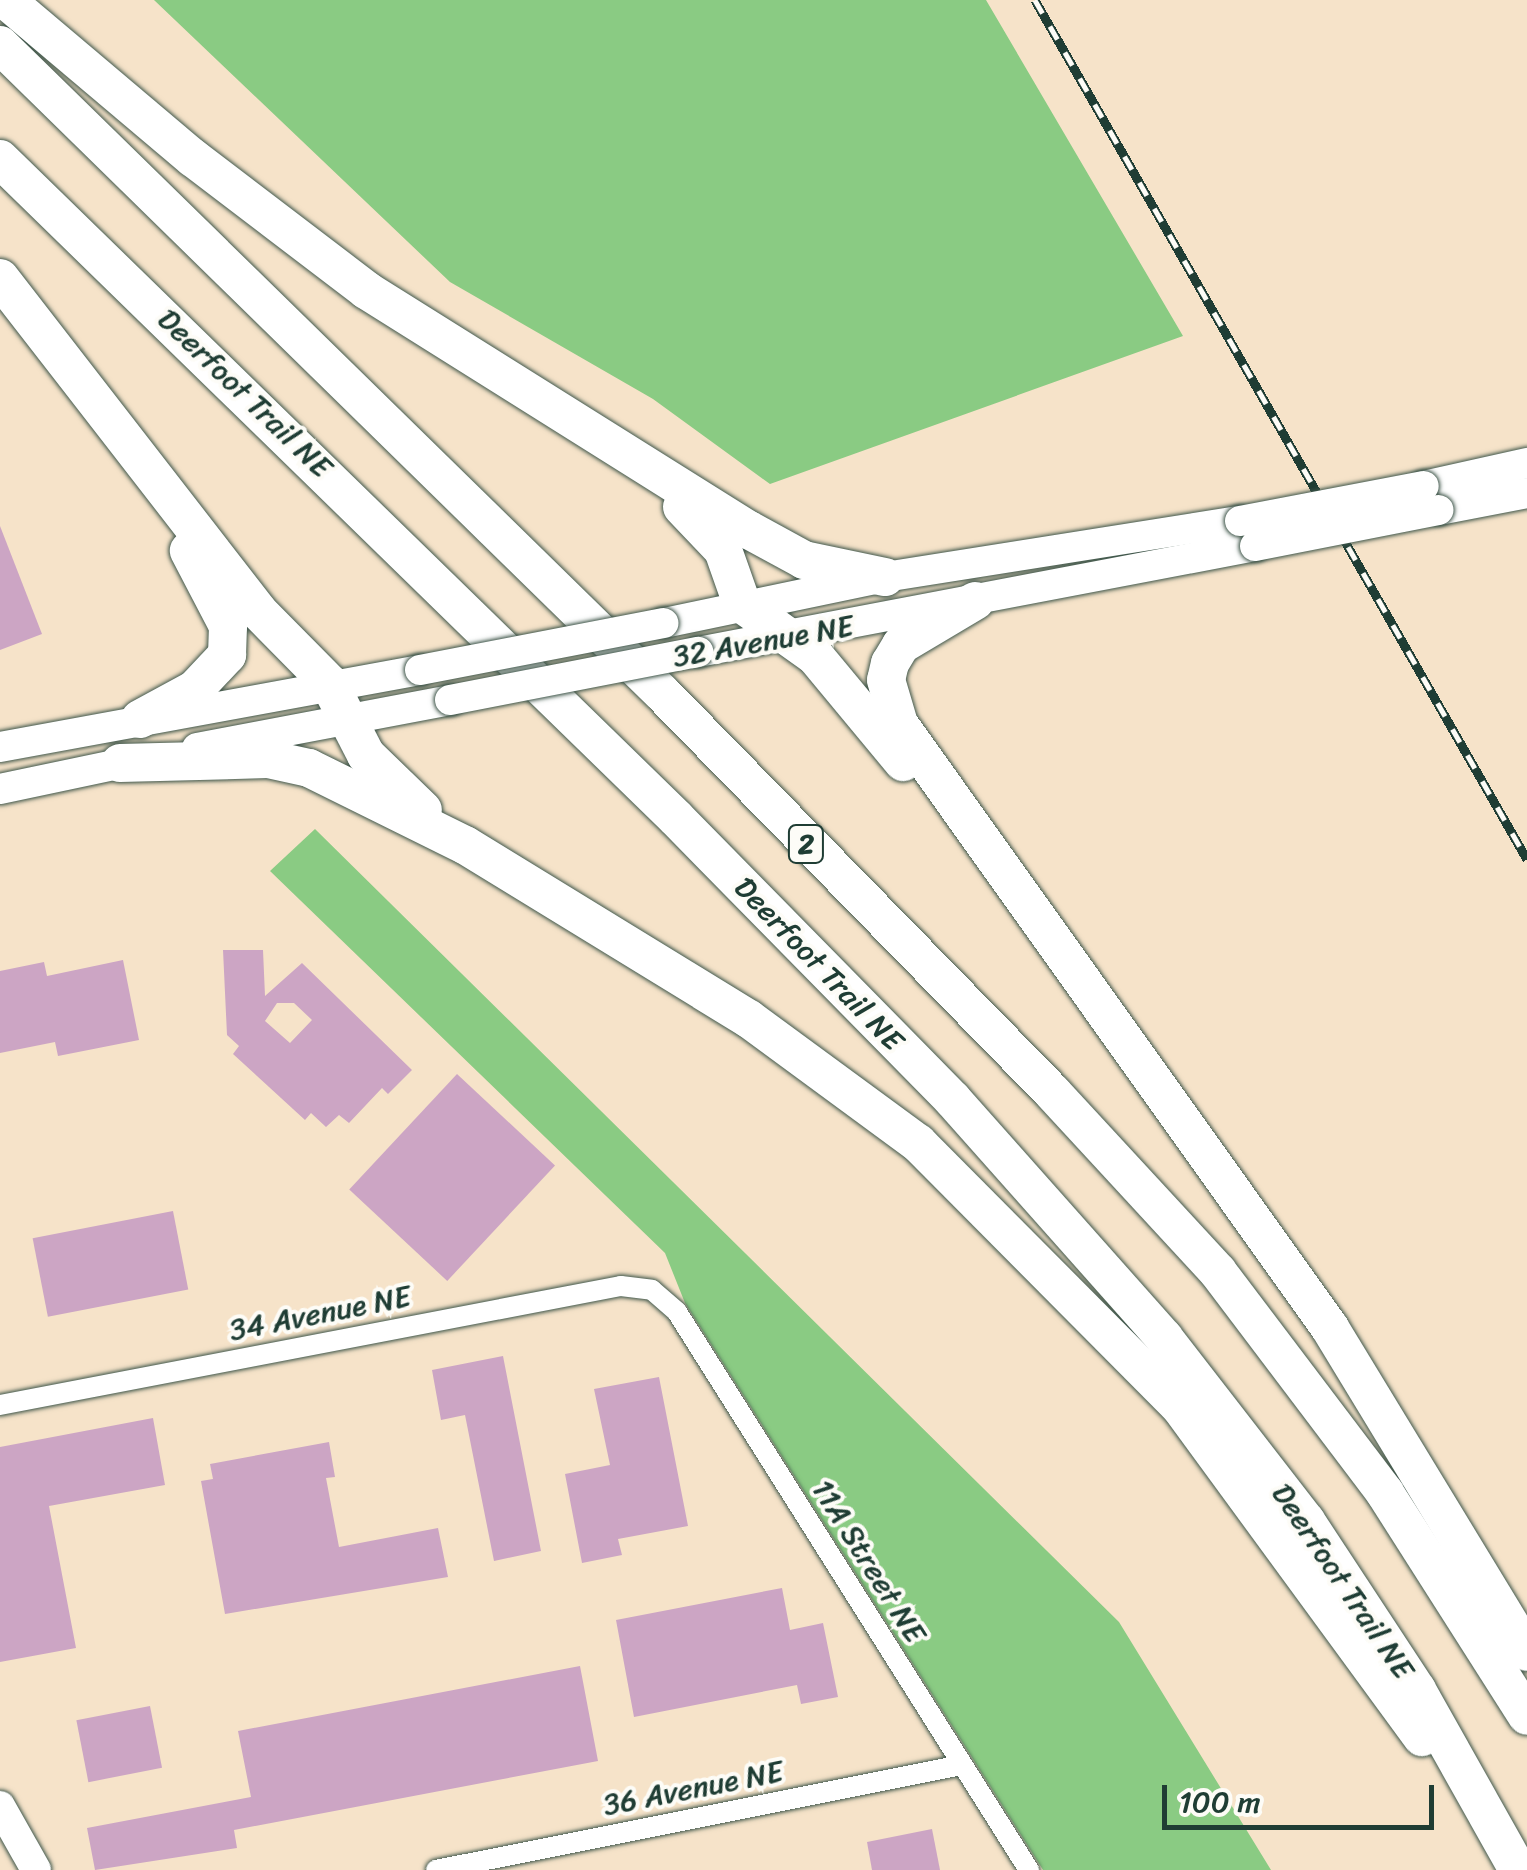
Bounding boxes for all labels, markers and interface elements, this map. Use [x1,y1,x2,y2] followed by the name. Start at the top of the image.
[151,301,339,485] street label: Deerfoot Trail NE
[670,607,856,675] street label: 32 Avenue NE
[786,821,826,867] road number: 2
[727,870,911,1058] street label: Deerfoot Trail NE
[226,1278,414,1348] street label: 34 Avenue NE
[805,1473,933,1649] street label: 11A Street NE
[1264,1477,1422,1685] street label: Deerfoot Trail NE
[600,1753,786,1823] street label: 36 Avenue NE
[1167,1765,1440,1827] scale bar
[1179,1775,1261,1829] text: 100 m

